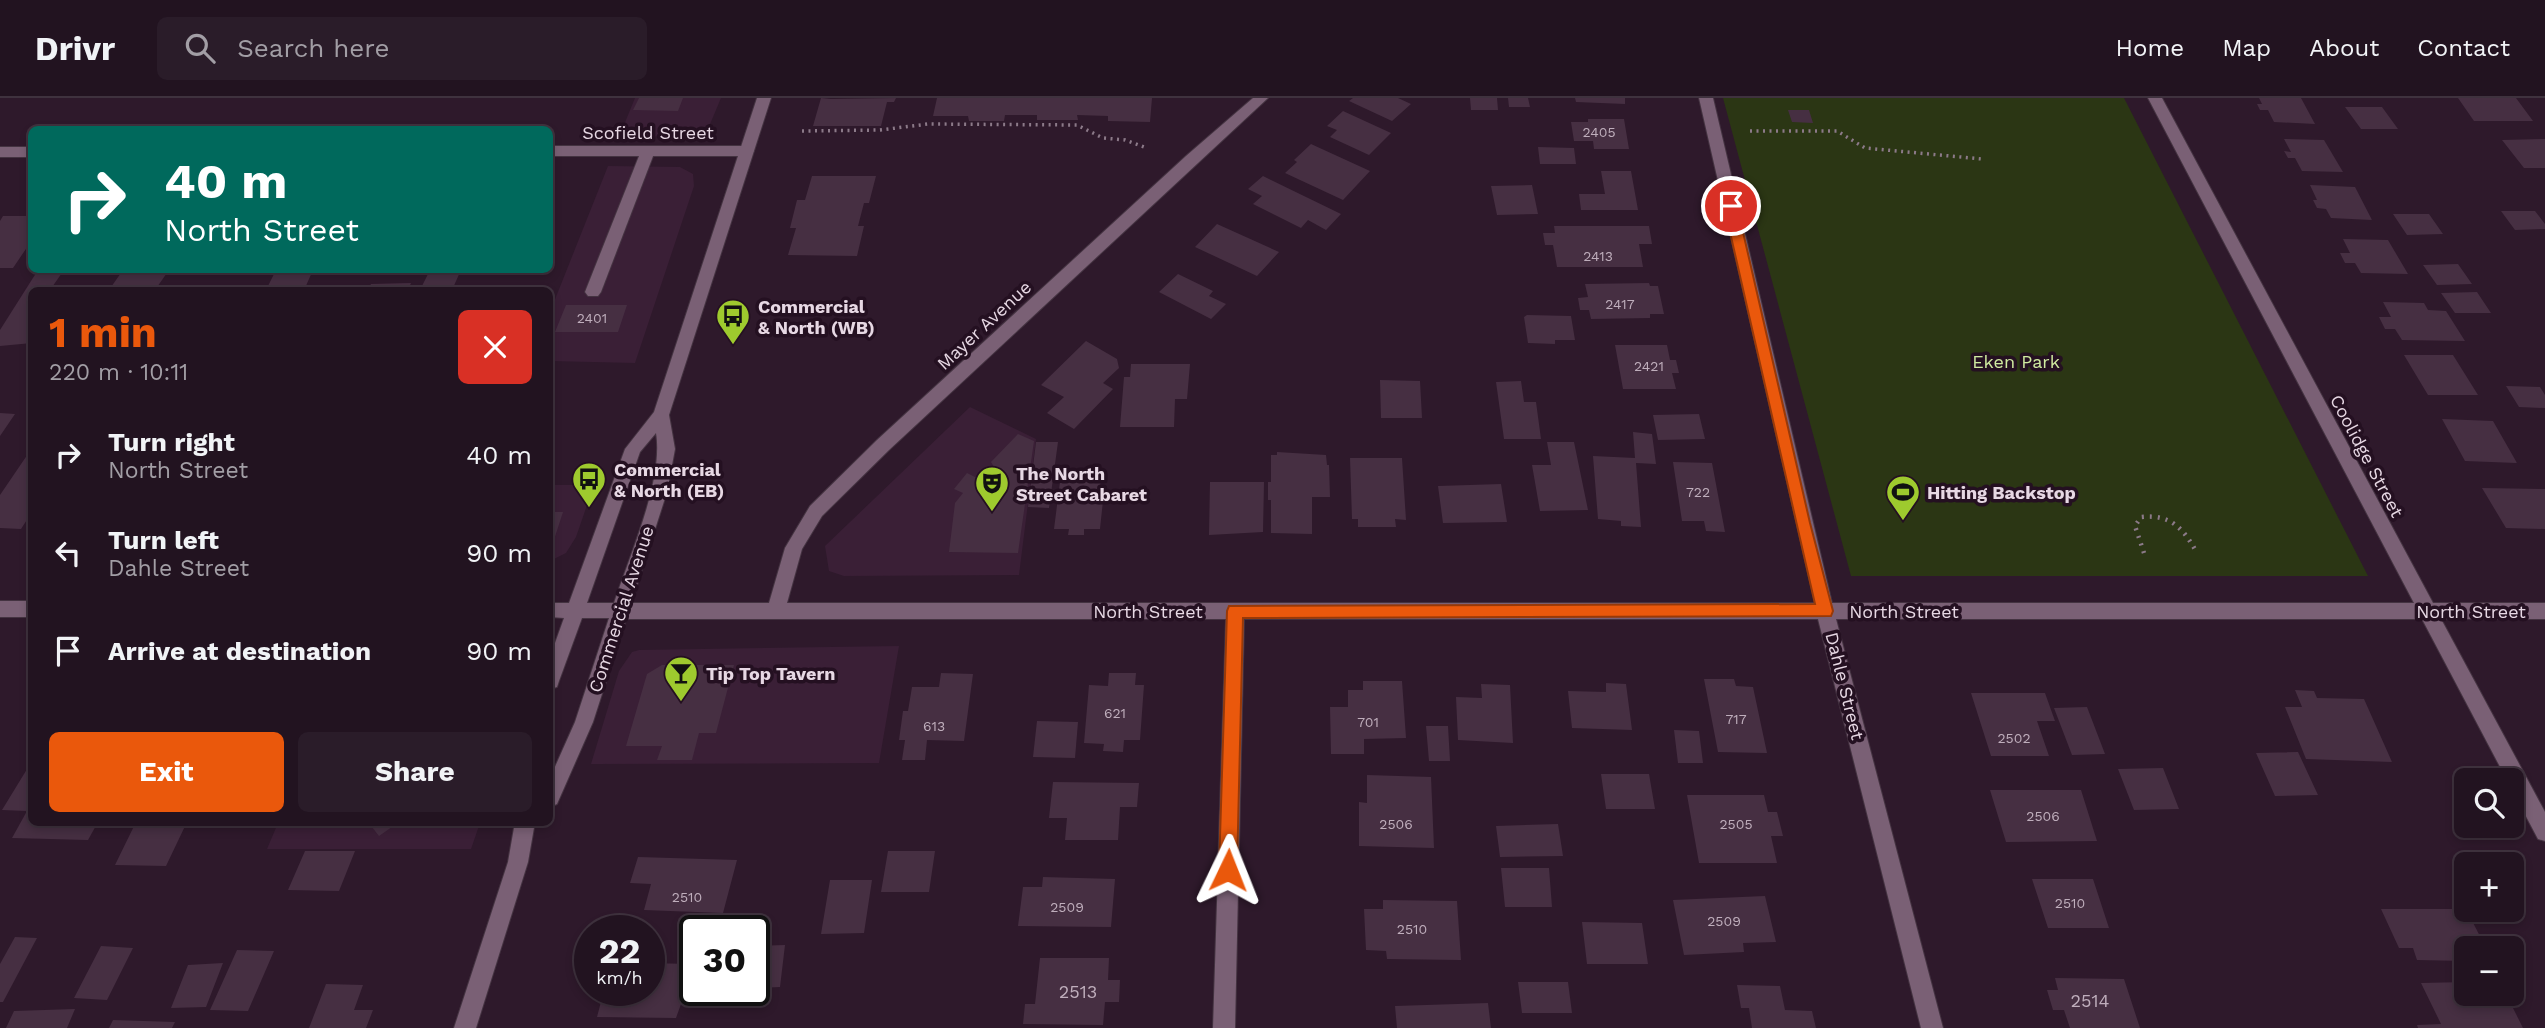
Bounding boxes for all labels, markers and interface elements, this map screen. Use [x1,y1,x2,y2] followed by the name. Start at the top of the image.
[157,17,647,80] search box
[35,29,115,68] text: Drivr
[181,29,219,67] icon: search
[237,33,390,63] text: Search here
[2116,34,2184,62] text: Home
[2222,34,2271,62] text: Map
[2309,34,2379,62] text: About
[2417,34,2510,62] text: Contact
[582,122,714,143] street label: Scofield Street
[1582,124,1616,140] house number: 2405
[164,152,287,210] text: 40 m
[49,154,140,245] icon: right
[1701,176,1761,236] pin
[1712,187,1750,225] icon: arrive
[164,211,359,249] text: North Street
[1583,248,1613,264] house number: 2413
[933,276,1035,374] street label: Mayer Avenue
[758,296,875,338] place label: Commercial & North (WB)
[1605,296,1635,312] house number: 2417
[714,297,752,346] bus stop icon: Commercial & North (WB)
[49,308,157,357] text: 1 min
[458,310,532,384] button: close
[577,310,607,326] house number: 2401
[1972,351,2060,372] park label: Eken Park
[1634,358,1664,374] house number: 2421
[49,359,188,386] text: 220 m · 10:11
[2326,391,2408,521] street label: Coolidge Street
[108,427,235,457] text: Turn right
[49,436,87,474] icon: right
[466,440,532,470] text: 40 m
[108,457,248,484] text: North Street
[614,459,724,501] place label: Commercial & North (EB)
[570,460,608,509] bus stop icon: Commercial & North (EB)
[1016,463,1147,505] place label: The North Street Cabaret
[973,464,1011,513] theatre icon: The North Street Cabaret
[1884,473,1922,522] sports icon: Hitting Backstop
[1927,482,2076,503] place label: Hitting Backstop
[1686,484,1710,500] house number: 722
[584,523,658,695] street label: Commercial Avenue
[108,525,219,555] text: Turn left
[49,534,87,572] icon: left
[466,538,532,568] text: 90 m
[108,555,249,582] text: Dahle Street
[1093,601,1203,622] street label: North Street
[1849,601,1959,622] street label: North Street
[2416,601,2526,622] street label: North Street
[1821,630,1869,743] street label: Dahle Street
[49,632,87,670] icon: arrive
[108,636,371,666] text: Arrive at destination
[466,636,532,666] text: 90 m
[662,654,700,703] bar icon: Tip Top Tavern
[706,663,835,684] place label: Tip Top Tavern
[1104,705,1126,721] house number: 621
[1725,711,1747,727] house number: 717
[1357,714,1379,730] house number: 701
[923,718,945,734] house number: 613
[1997,730,2031,746] house number: 2502
[49,732,284,812] button: Exit
[298,732,532,812] button: Share
[2454,768,2524,1006] map controls
[2454,768,2524,838] button: search
[2026,808,2060,824] house number: 2506
[1379,816,1413,832] house number: 2506
[1719,816,1753,832] house number: 2505
[1191,833,1265,907] position arrow
[2454,852,2524,922] button: +
[672,889,702,905] house number: 2510
[2055,895,2085,911] house number: 2510
[1050,899,1084,915] house number: 2509
[1707,913,1741,929] house number: 2509
[679,915,770,1006] speed limit sign: 30
[1397,921,1427,937] house number: 2510
[599,930,640,972] text: 22
[2454,936,2524,1006] button: −
[596,967,643,988] text: km/h
[1059,981,1097,1002] house number: 2513
[2071,990,2110,1011] house number: 2514

